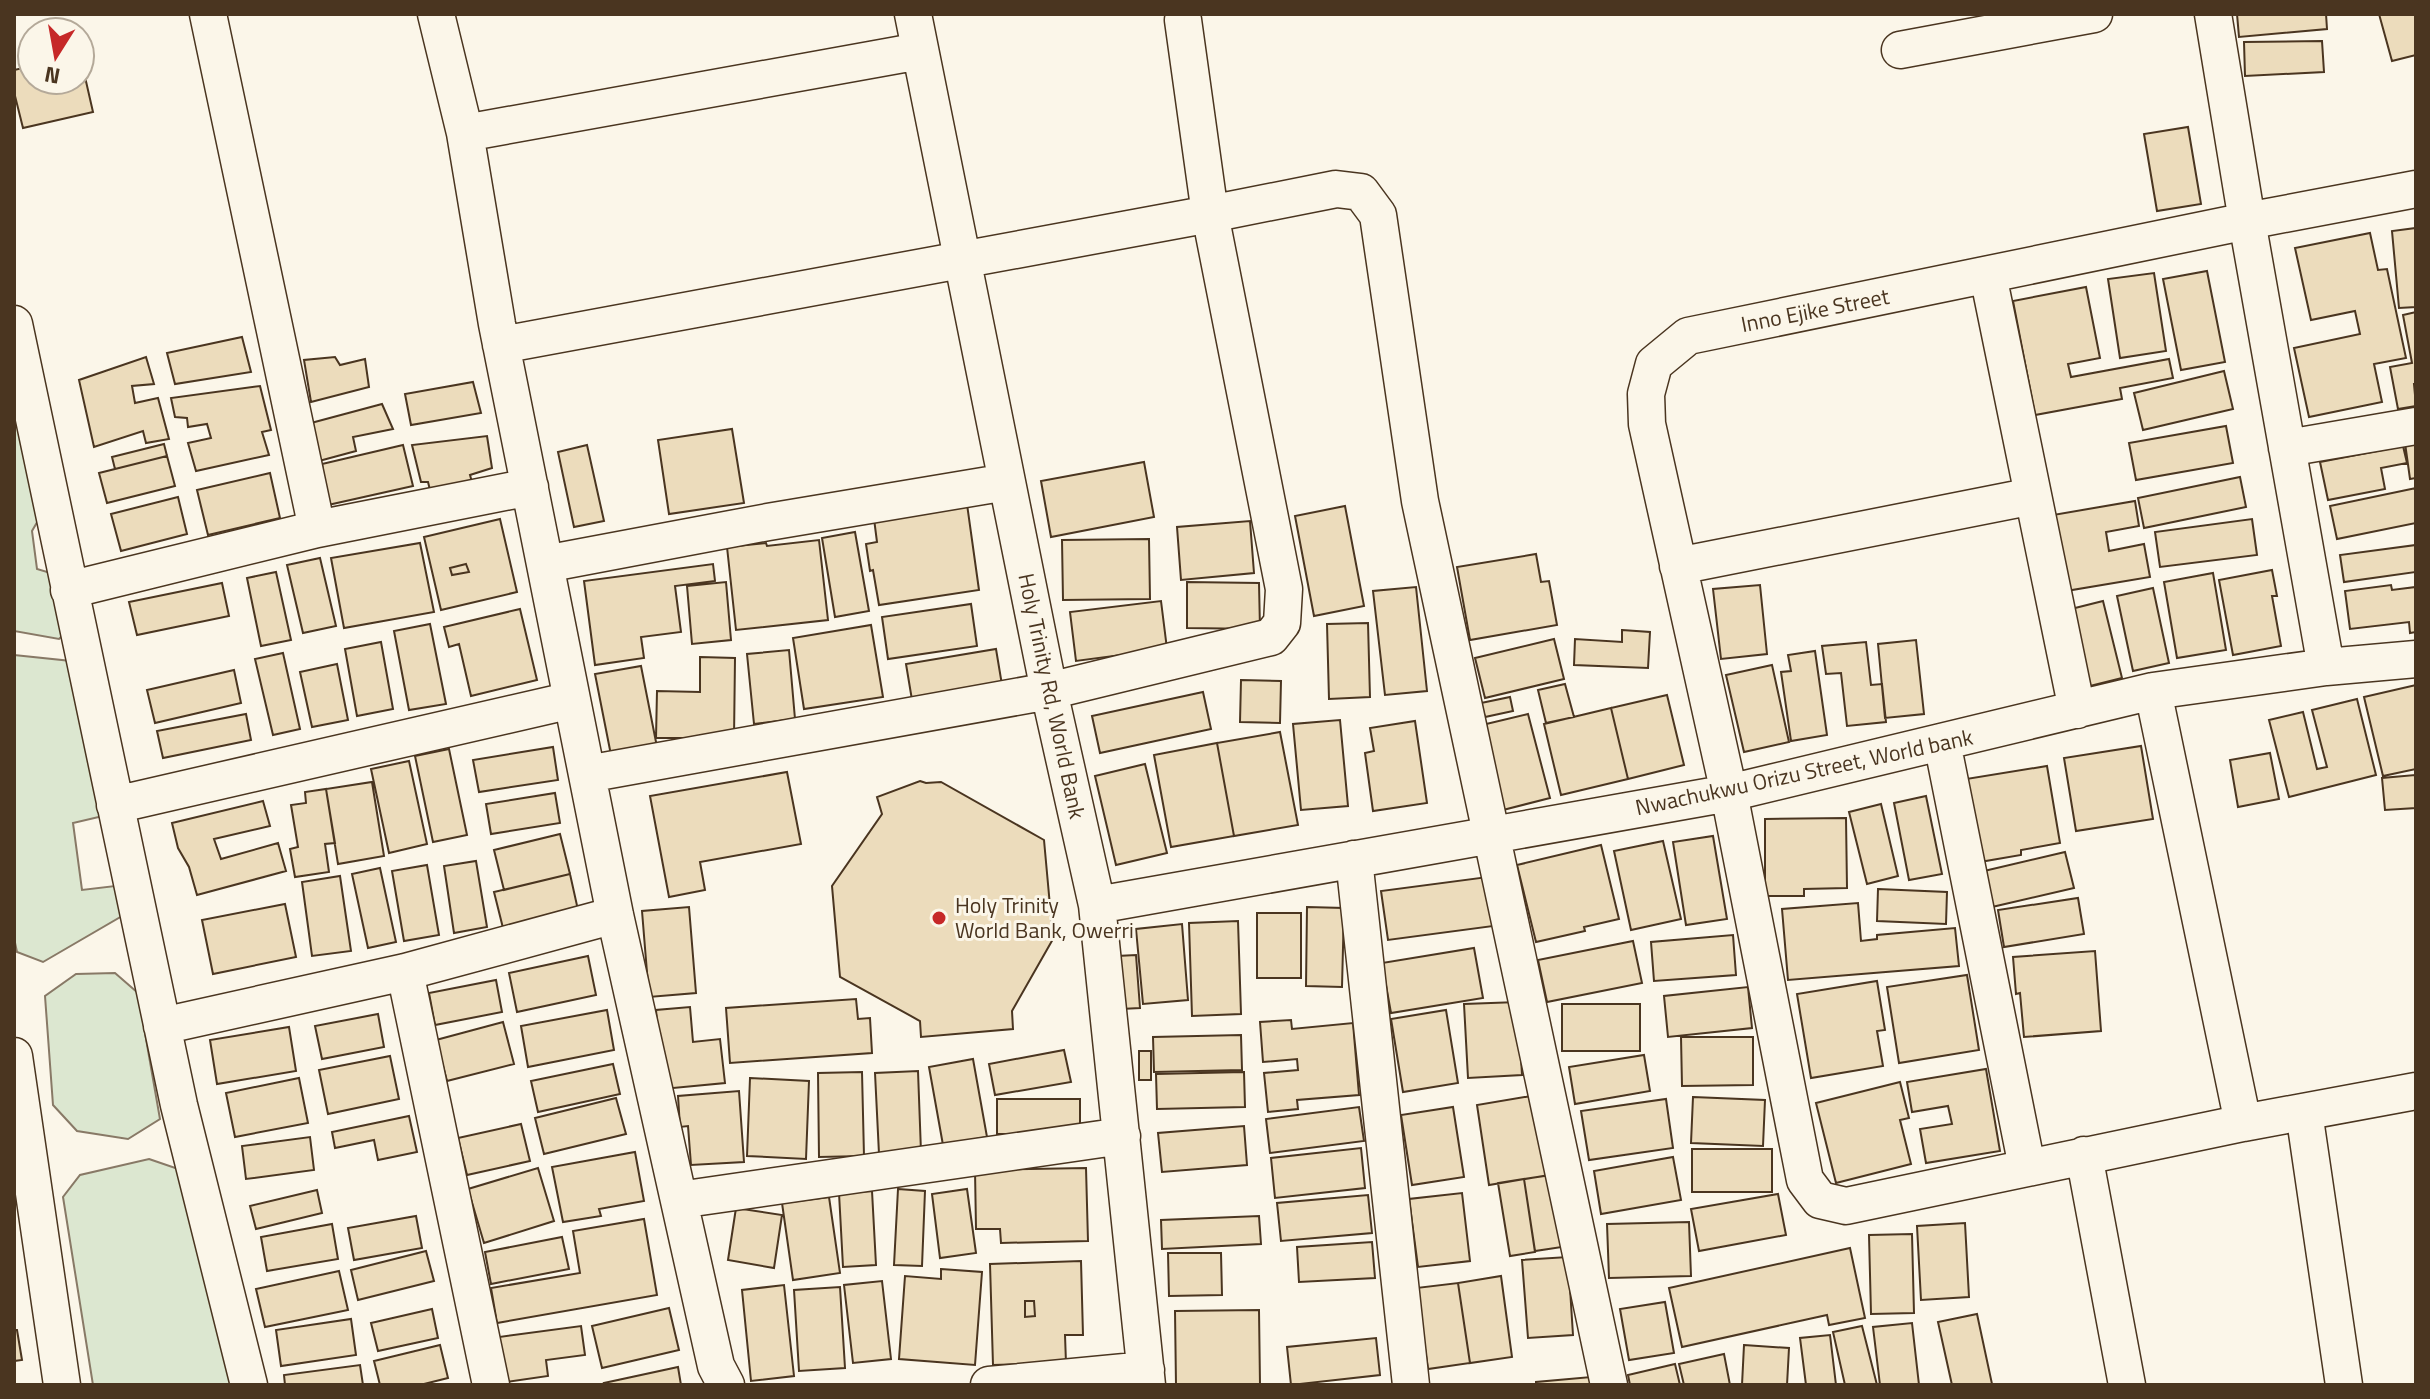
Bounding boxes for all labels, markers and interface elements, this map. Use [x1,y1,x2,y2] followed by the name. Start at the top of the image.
[16,16,96,96] north arrow
[41,57,63,94] text: N
[1738,279,1892,341] street label: Inno Ejike Street
[1009,570,1095,822] street label: Holy Trinity Rd, World Bank
[1632,719,1976,824] street label: Nwachukwu Orizu Street, World bank
[955,888,1134,947] place label: Holy Trinity World Bank, Owerri
[930,909,948,927] marker: Holy Trinity World Bank, Owerri

